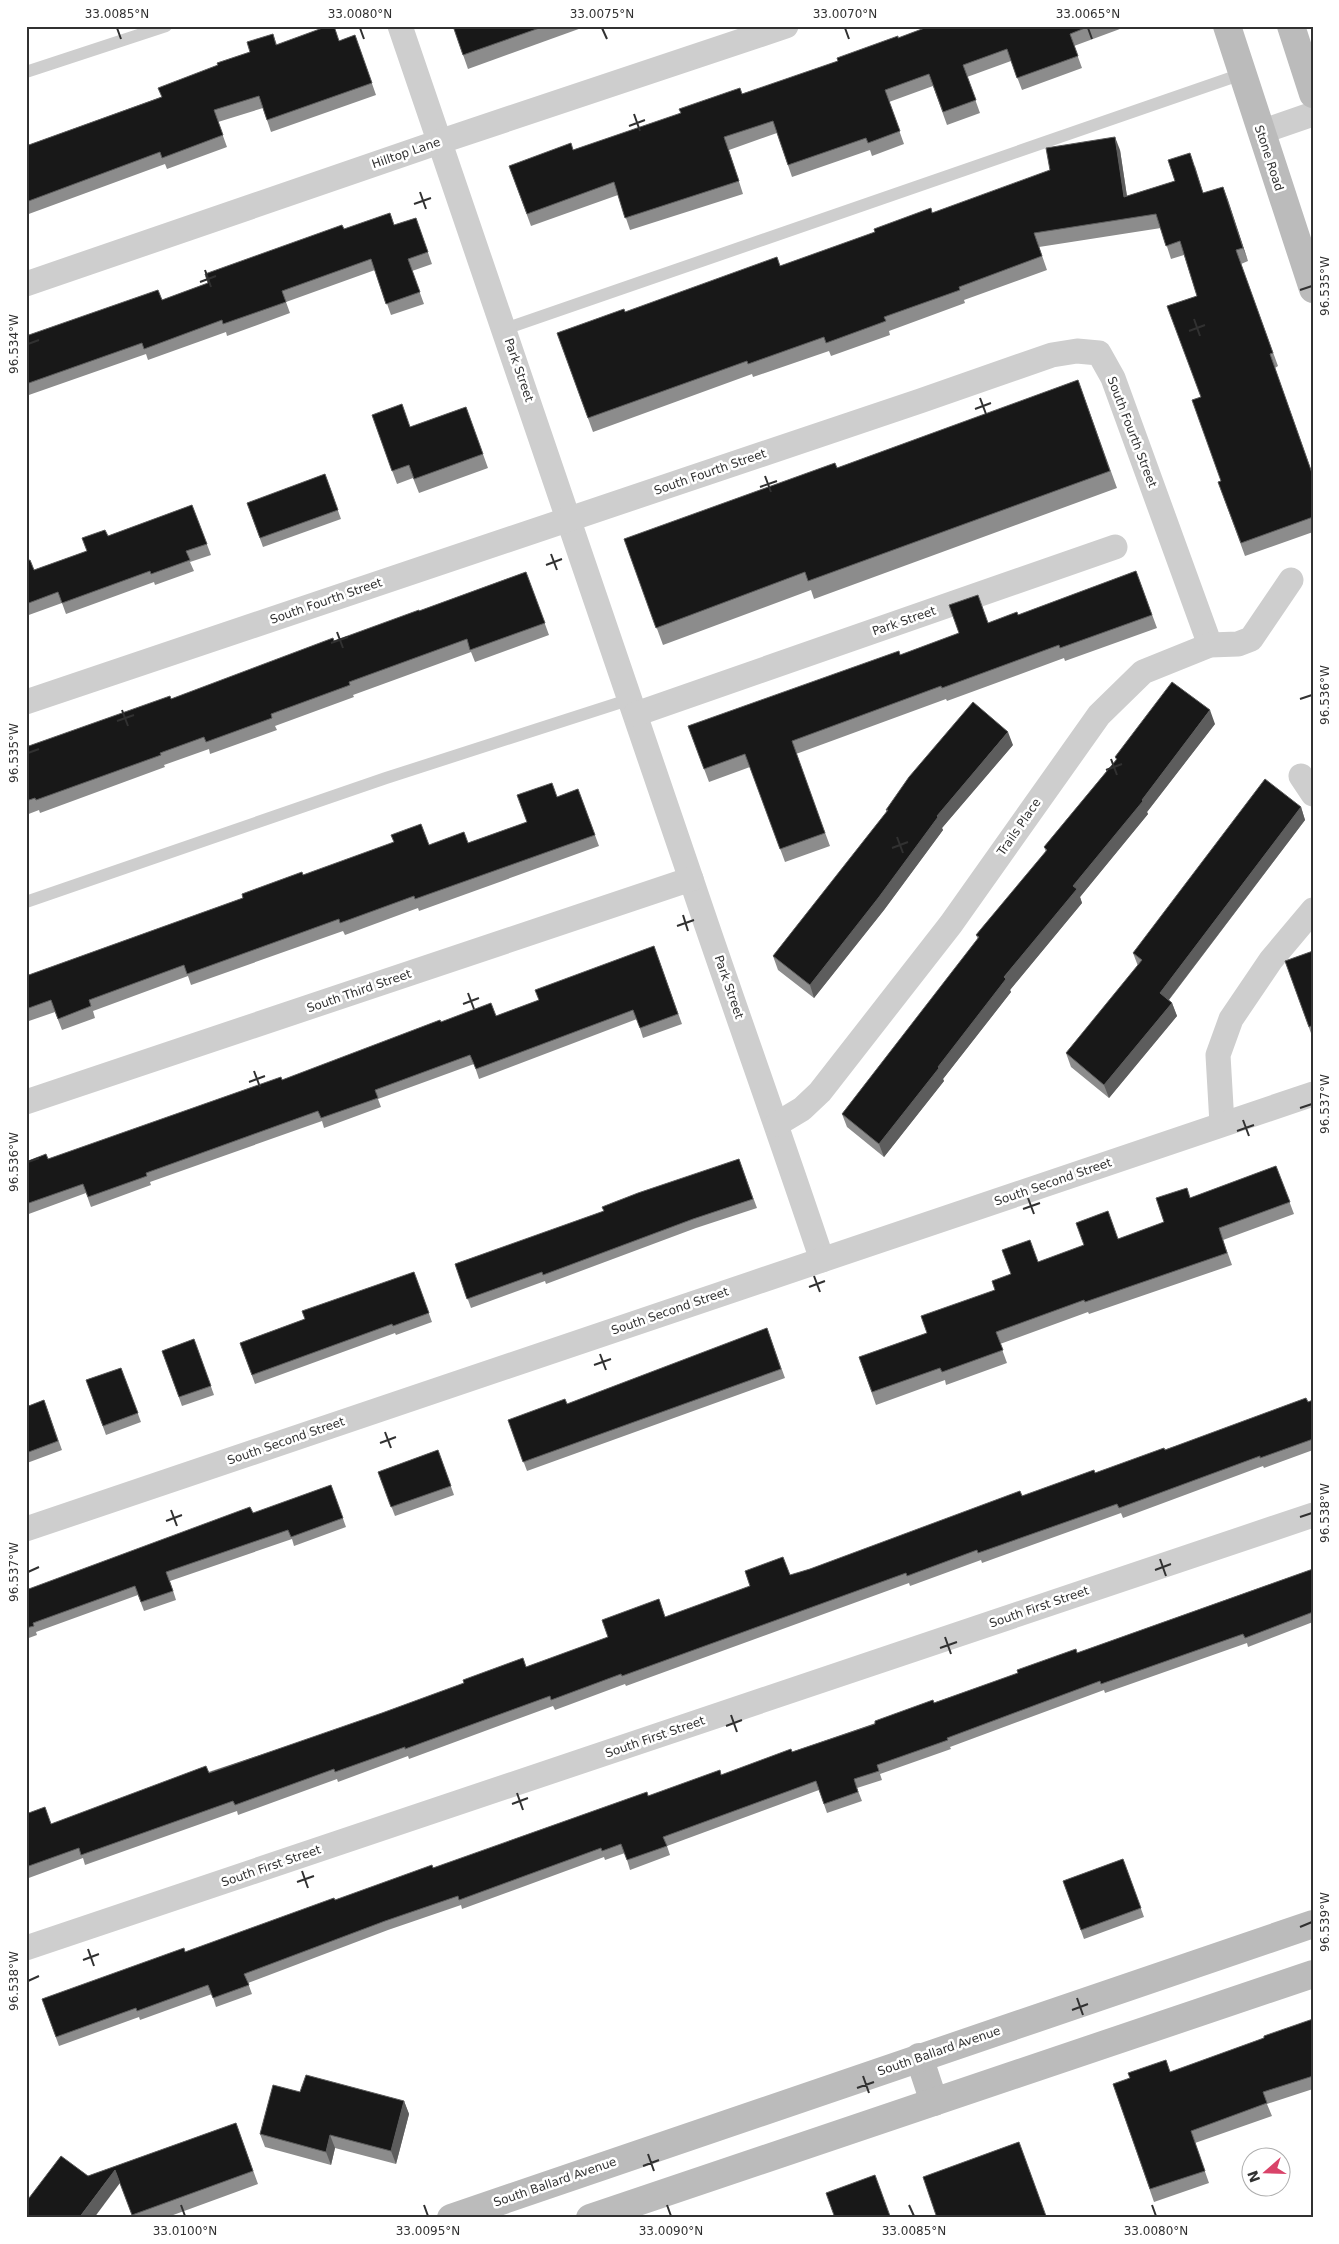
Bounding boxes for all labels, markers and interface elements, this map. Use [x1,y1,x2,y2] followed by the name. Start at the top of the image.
[85,7,149,21] text: 33.0085°N
[328,7,392,21] text: 33.0080°N
[570,7,634,21] text: 33.0075°N
[813,7,877,21] text: 33.0070°N
[1056,7,1120,21] text: 33.0065°N
[1252,123,1286,193] street label: Stone Road
[370,135,442,171] street label: Hilltop Lane
[1318,256,1332,316] text: 96.535°W
[7,314,21,374] text: 96.534°W
[502,336,536,404] street label: Park Street
[1104,375,1160,490] street label: South Fourth Street
[652,446,768,498] street label: South Fourth Street
[268,575,384,627] street label: South Fourth Street
[870,604,938,638] street label: Park Street
[1318,665,1332,725] text: 96.536°W
[7,723,21,783] text: 96.535°W
[994,796,1044,859] street label: Trails Place
[712,953,746,1021] street label: Park Street
[305,966,413,1015] street label: South Third Street
[1318,1074,1332,1134] text: 96.537°W
[7,1132,21,1192] text: 96.536°W
[993,1155,1114,1209] street label: South Second Street
[610,1284,731,1338] street label: South Second Street
[226,1414,347,1468] street label: South Second Street
[1318,1483,1332,1543] text: 96.538°W
[7,1542,21,1602] text: 96.537°W
[987,1583,1091,1631] street label: South First Street
[603,1713,707,1761] street label: South First Street
[219,1842,323,1890] street label: South First Street
[1318,1892,1332,1952] text: 96.539°W
[7,1951,21,2011] text: 96.538°W
[876,2023,1002,2079] street label: South Ballard Avenue
[1242,2146,1292,2196] north arrow
[492,2154,618,2210] street label: South Ballard Avenue
[1244,2168,1263,2185] text: N
[153,2224,217,2238] text: 33.0100°N
[396,2224,460,2238] text: 33.0095°N
[639,2224,703,2238] text: 33.0090°N
[882,2224,946,2238] text: 33.0085°N
[1124,2224,1188,2238] text: 33.0080°N

